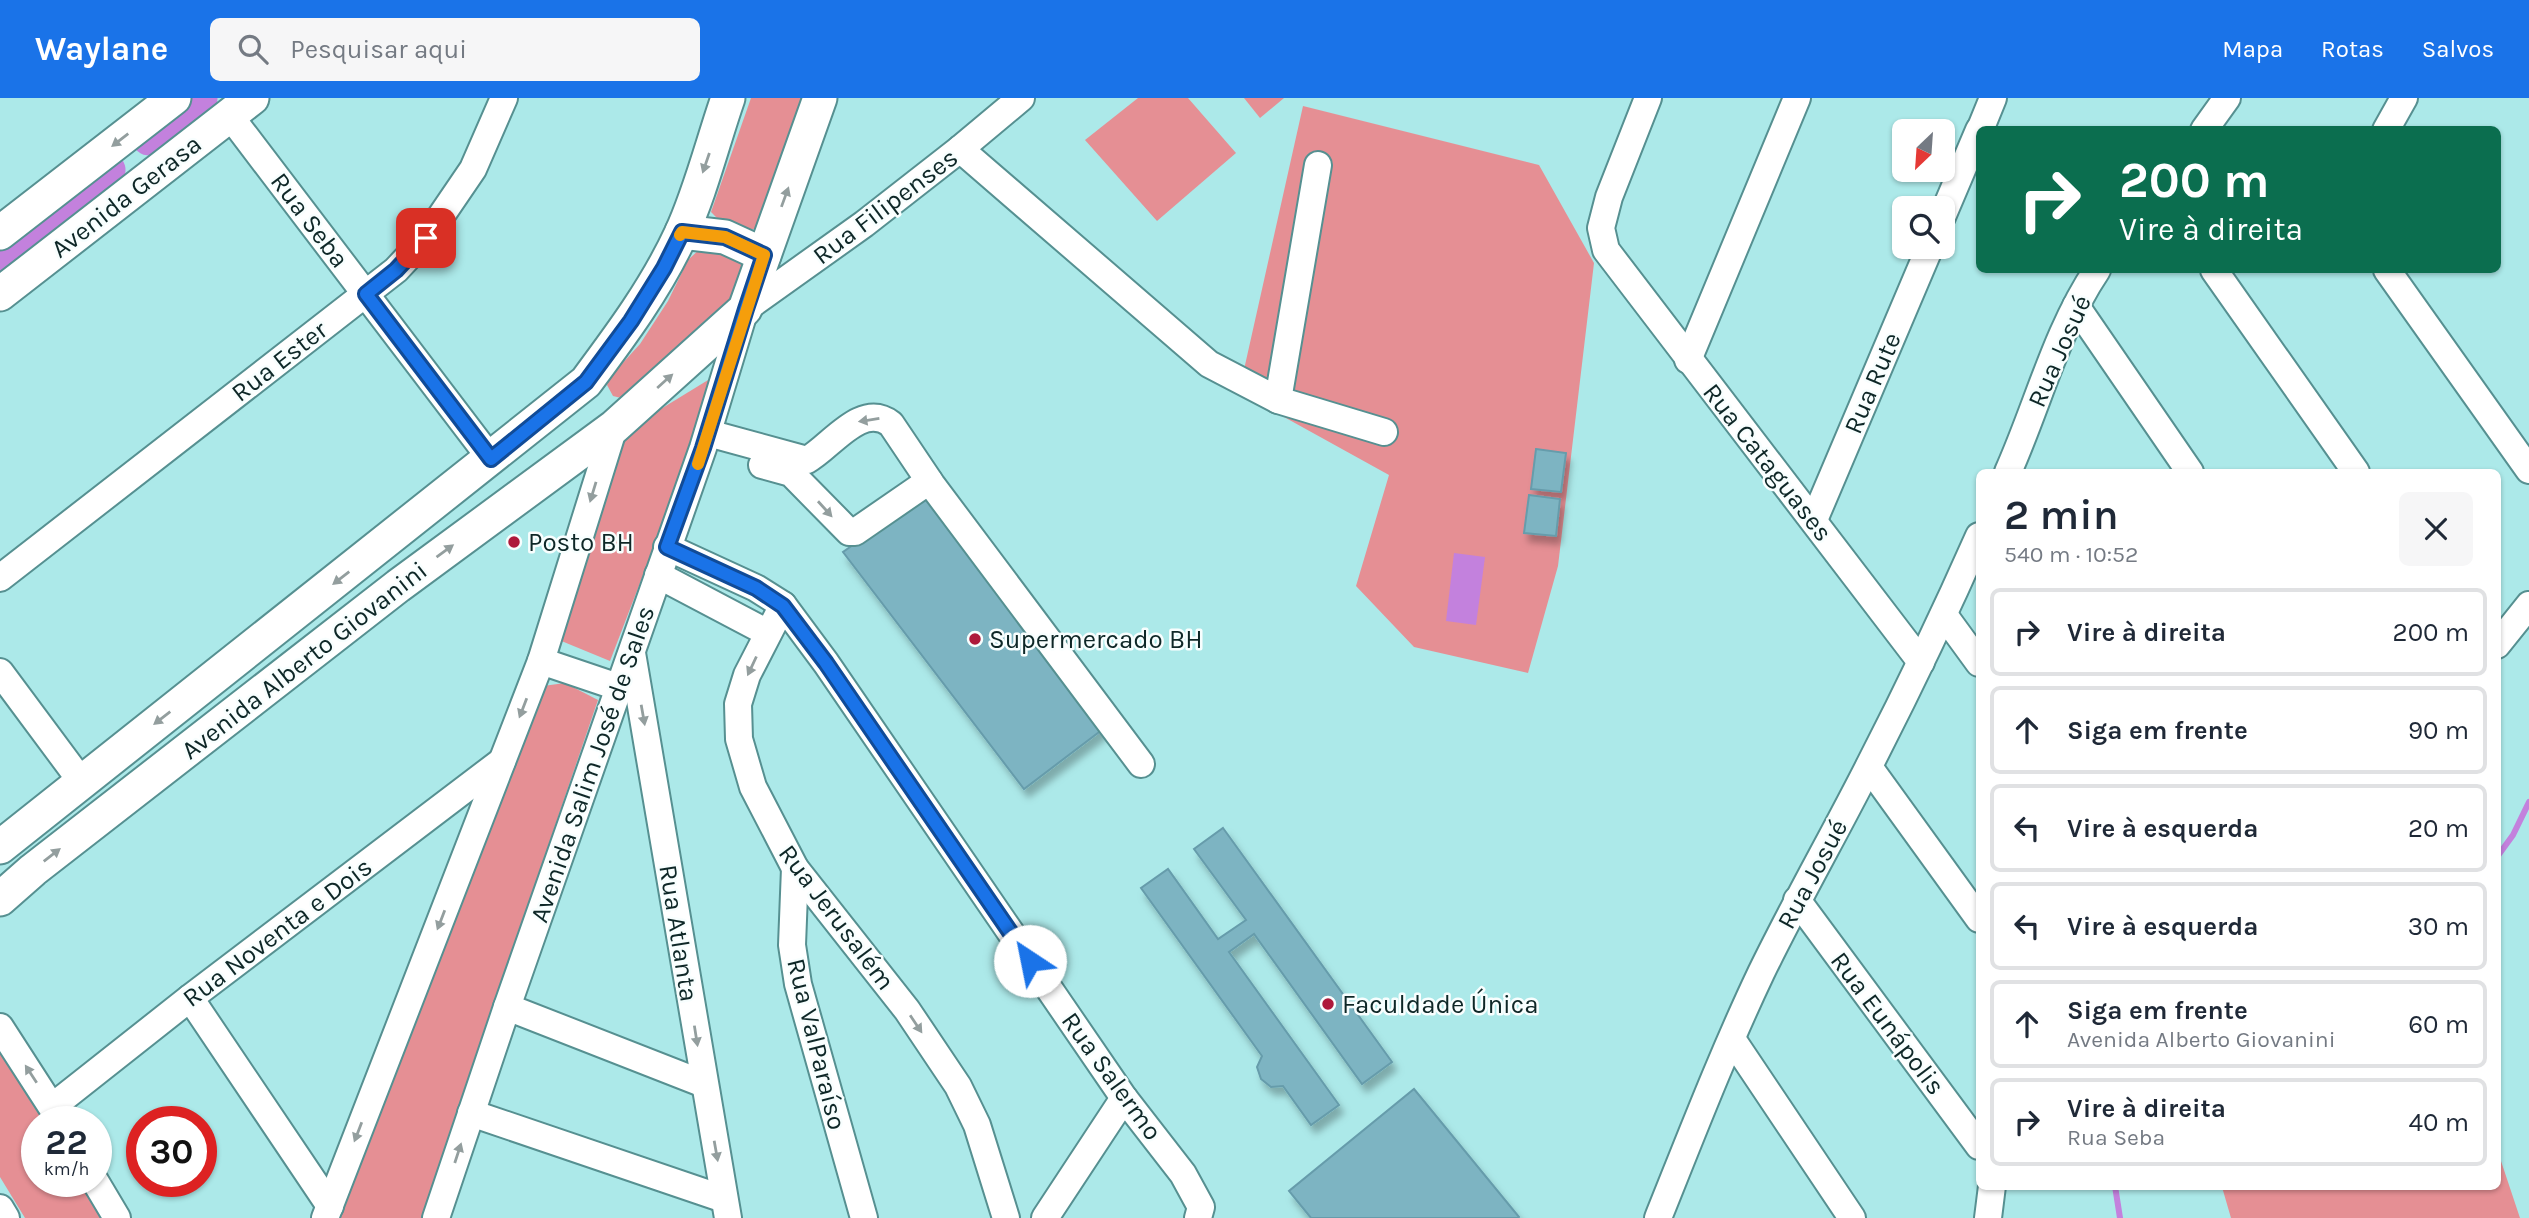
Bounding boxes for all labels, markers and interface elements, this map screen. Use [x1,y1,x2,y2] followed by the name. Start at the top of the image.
[210,18,700,81] search box
[35,30,168,68] text: Waylane
[234,30,272,68] icon: search
[290,34,467,65] text: Pesquisar aqui
[2222,35,2283,63] text: Mapa
[2321,35,2384,63] text: Rotas
[2422,35,2494,63] text: Salvos
[1892,119,1955,182] north arrow
[1892,119,1955,259] map controls
[45,128,208,265] street label: Avenida Gerasa
[111,132,129,147] one-way arrow
[807,142,964,271] street label: Rua Filipenses
[700,152,711,173] one-way arrow
[2119,152,2270,209] text: 200 m
[2004,154,2095,245] icon: right
[264,167,355,274] street label: Rua Seba
[780,186,791,207] one-way arrow
[1892,196,1955,259] button: search
[396,208,456,268] pin
[2119,211,2303,248] text: Vire à direita
[407,219,445,257] icon: arrive
[2021,290,2098,412] street label: Rua Josué
[225,314,334,408] street label: Rua Ester
[1837,328,1908,438] street label: Rua Rute
[656,374,673,390] one-way arrow
[1696,377,1839,547] street label: Rua Cataguases
[858,415,880,426] one-way arrow
[588,482,598,503] one-way arrow
[2004,490,2119,540] text: 2 min
[2399,492,2473,566] button: close
[817,500,833,518] one-way arrow
[528,527,634,558] place label: Posto BH
[506,534,522,550] marker: Posto BH
[2004,541,2138,568] text: 540 m · 10:52
[436,545,454,559] one-way arrow
[175,555,433,766] street label: Avenida Alberto Giovanini
[332,570,350,584] one-way arrow
[524,602,661,927] street label: Avenida Salim José de Sales
[2008,613,2046,651] icon: right
[2067,617,2226,648] text: Vire à direita
[2393,617,2469,648] text: 200 m
[989,624,1203,655] place label: Supermercado BH
[967,631,983,647] marker: Supermercado BH
[746,656,758,676] one-way arrow
[517,698,528,719] one-way arrow
[638,704,649,726] one-way arrow
[153,710,171,725] one-way arrow
[2008,711,2046,749] icon: ahead
[2067,715,2248,746] text: Siga em frente
[2408,715,2469,746] text: 90 m
[2008,809,2046,847] icon: left
[2067,813,2258,844] text: Vire à esquerda
[2408,813,2469,844] text: 20 m
[1771,814,1854,934] street label: Rua Josué
[772,838,901,996] street label: Rua Jerusalém
[43,849,61,863] one-way arrow
[177,851,378,1014] street label: Rua Noventa e Dois
[652,862,705,1004] street label: Rua Atlanta
[2008,907,2046,945] icon: left
[435,910,446,931] one-way arrow
[2067,911,2258,942] text: Vire à esquerda
[2408,911,2469,942] text: 30 m
[993,924,1067,998] position arrow
[1824,946,1951,1101] street label: Rua Eunápolis
[780,955,853,1133] street label: Rua ValParaíso
[1342,988,1539,1020] place label: Faculdade Única
[2067,995,2248,1026] text: Siga em frente
[1320,996,1336,1012] marker: Faculdade Única
[2008,1005,2046,1043] icon: ahead
[1055,1006,1168,1146] street label: Rua Salermo
[2408,1009,2469,1040] text: 60 m
[909,1015,923,1033] one-way arrow
[691,1025,702,1047] one-way arrow
[2067,1026,2336,1053] text: Avenida Alberto Giovanini
[24,1065,37,1084] one-way arrow
[2067,1093,2226,1124] text: Vire à direita
[2008,1103,2046,1141] icon: right
[126,1106,217,1197] speed limit sign: 30
[2409,1107,2469,1138] text: 40 m
[45,1122,88,1163] text: 22
[353,1122,364,1143] one-way arrow
[2067,1124,2165,1151] text: Rua Seba
[711,1140,722,1162] one-way arrow
[453,1143,464,1164] one-way arrow
[44,1158,89,1180] text: km/h

